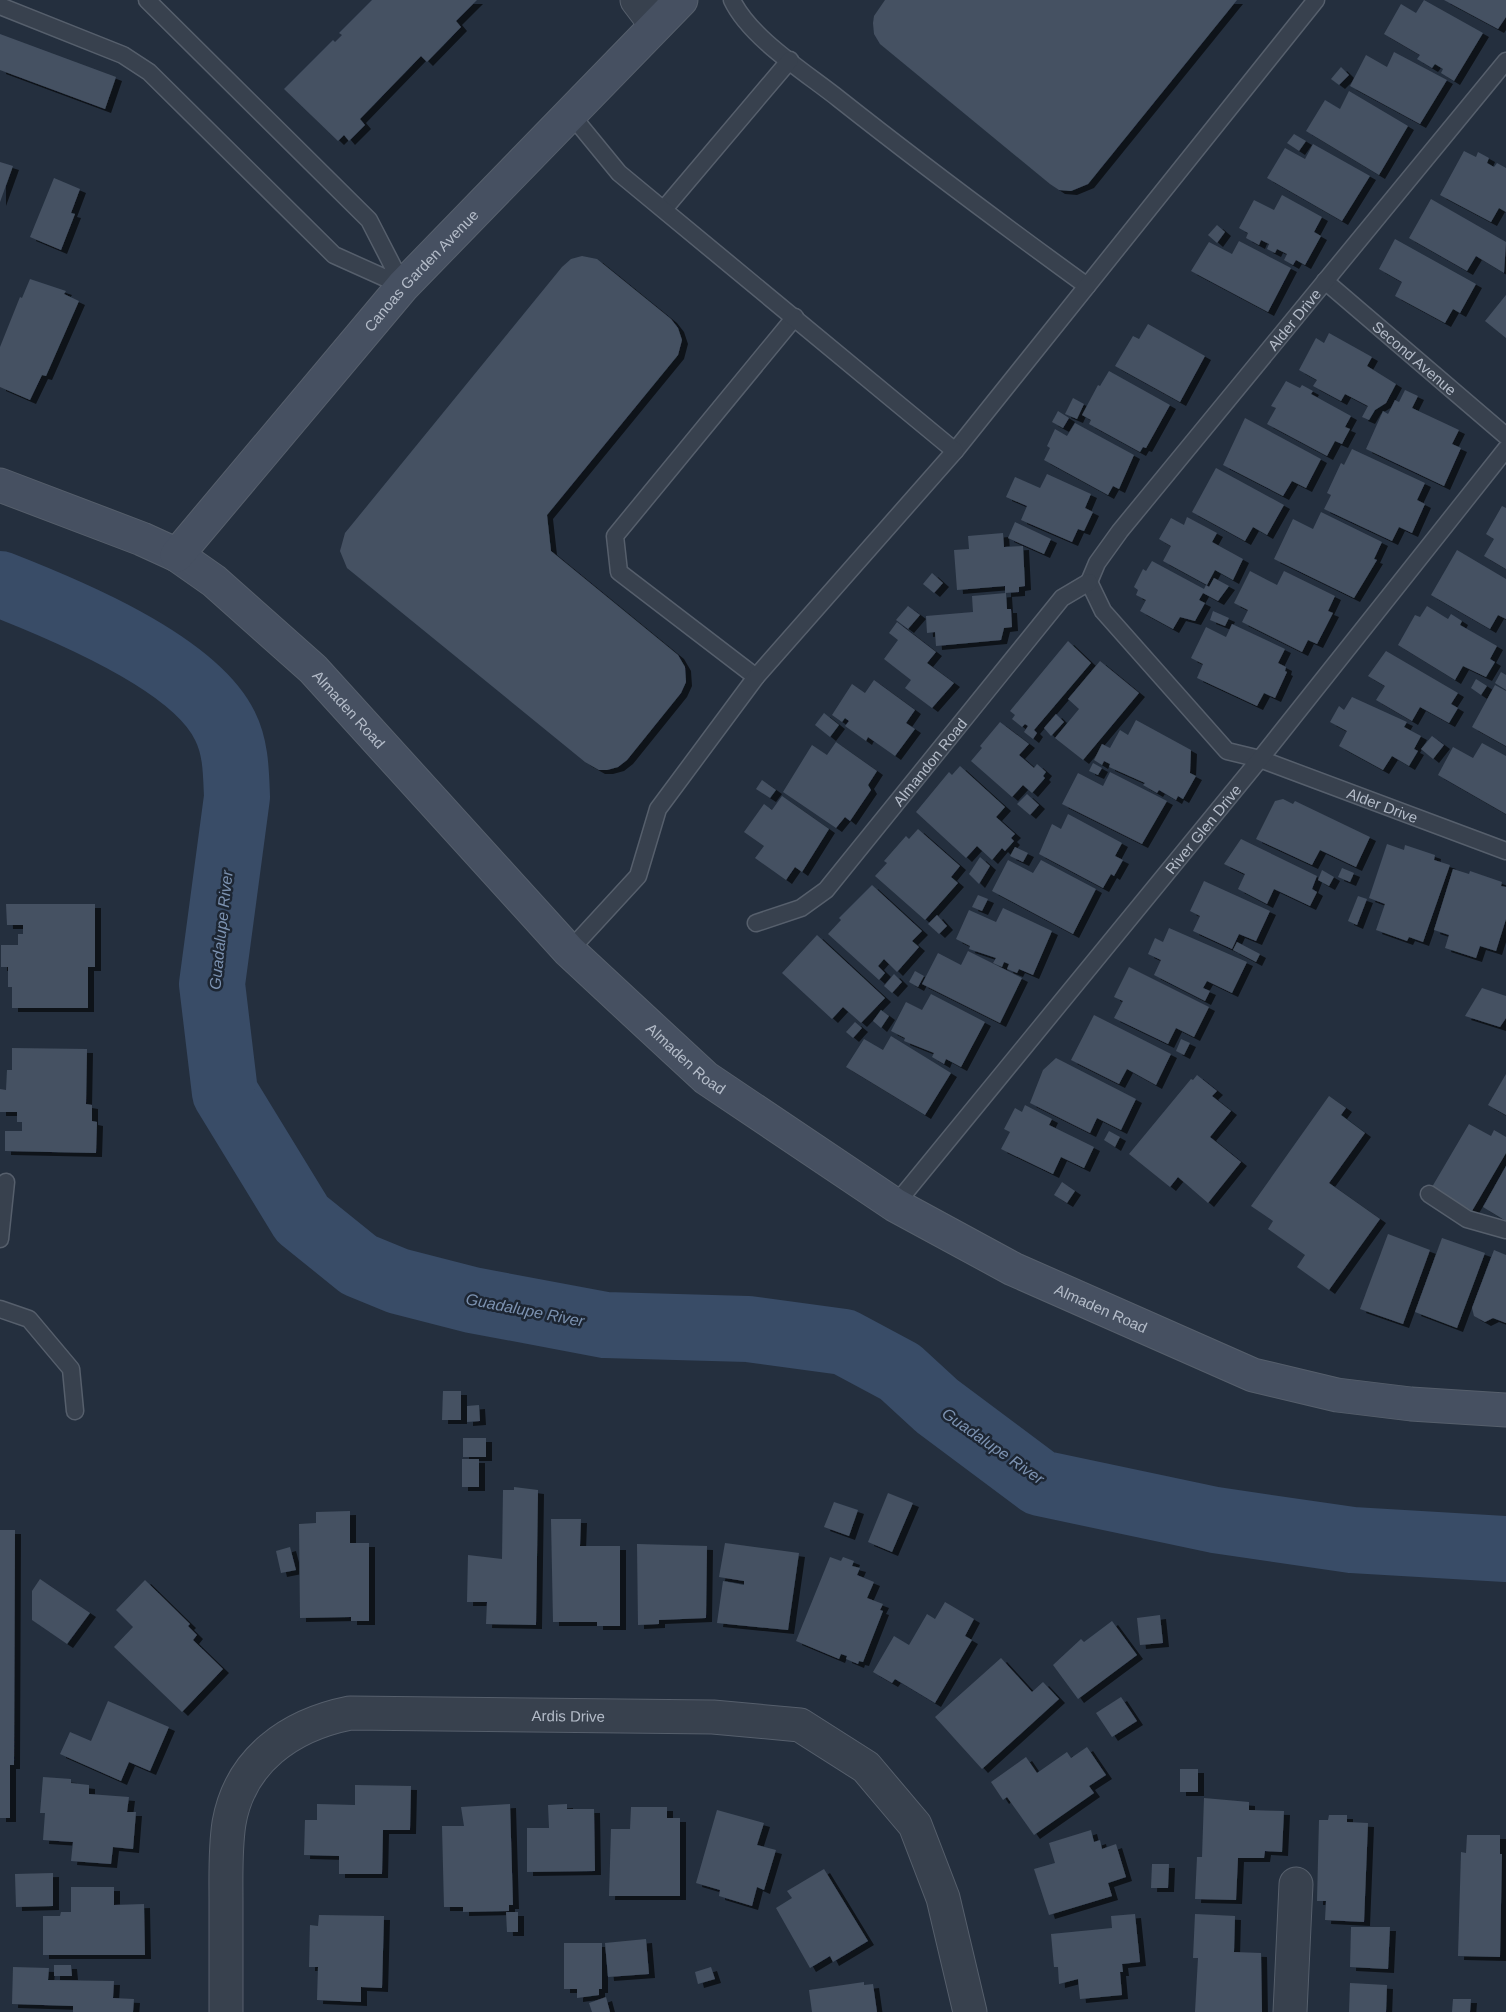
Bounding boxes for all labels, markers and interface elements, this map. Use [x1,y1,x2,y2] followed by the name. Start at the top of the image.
[360,206,481,335] street label: Canoas Garden Avenue
[1264,285,1324,353] street label: Alder Drive
[1369,317,1460,398] street label: Second Avenue
[310,666,389,751] street label: Almaden Road
[889,715,970,809] street label: Almandon Road
[1161,781,1244,877] street label: River Glen Drive
[1345,784,1420,826] street label: Alder Drive
[206,869,236,991] water label: Guadalupe River
[643,1019,729,1097] street label: Almaden Road
[1052,1280,1150,1336] street label: Almaden Road
[464,1290,586,1330] water label: Guadalupe River
[939,1405,1048,1488] water label: Guadalupe River
[532,1707,605,1724] street label: Ardis Drive

